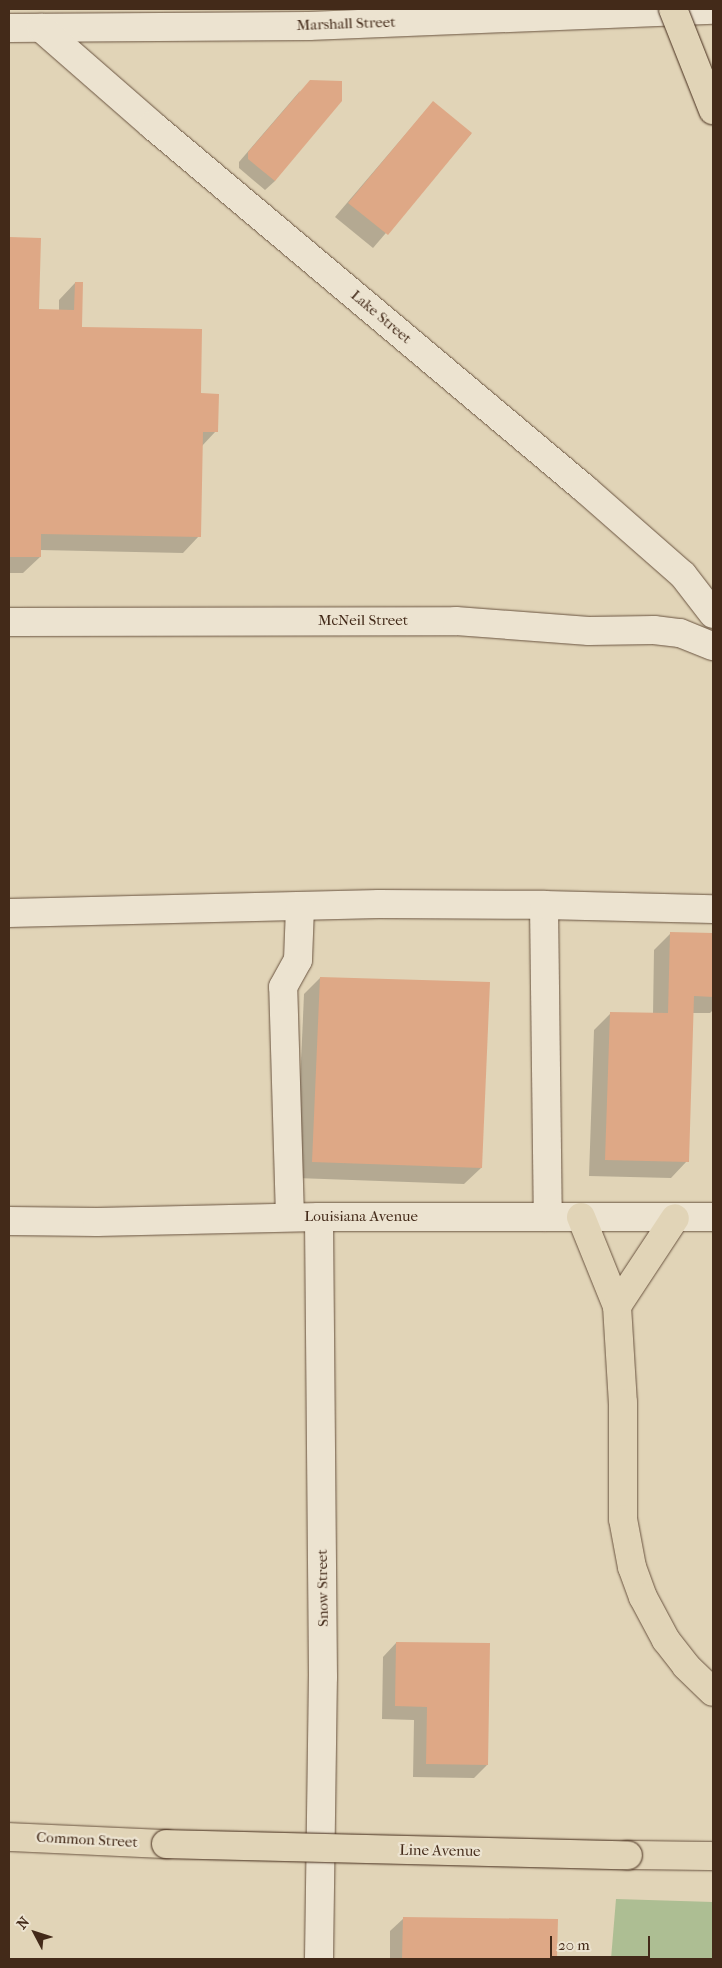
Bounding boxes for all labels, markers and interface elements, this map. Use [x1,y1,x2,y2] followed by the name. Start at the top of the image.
[296,13,396,35] street label: Marshall Street
[347,286,415,348] street label: Lake Street
[318,612,408,630] street label: McNeil Street
[304,1208,418,1226] street label: Louisiana Avenue
[313,1549,333,1627] street label: Snow Street
[36,1828,138,1852] street label: Common Street
[399,1841,481,1861] street label: Line Avenue
[10,1908,60,1958] north arrow
[13,1914,33,1933] text: N
[552,1926,652,1958] scale bar
[558,1936,590,1954] text: 20 m

